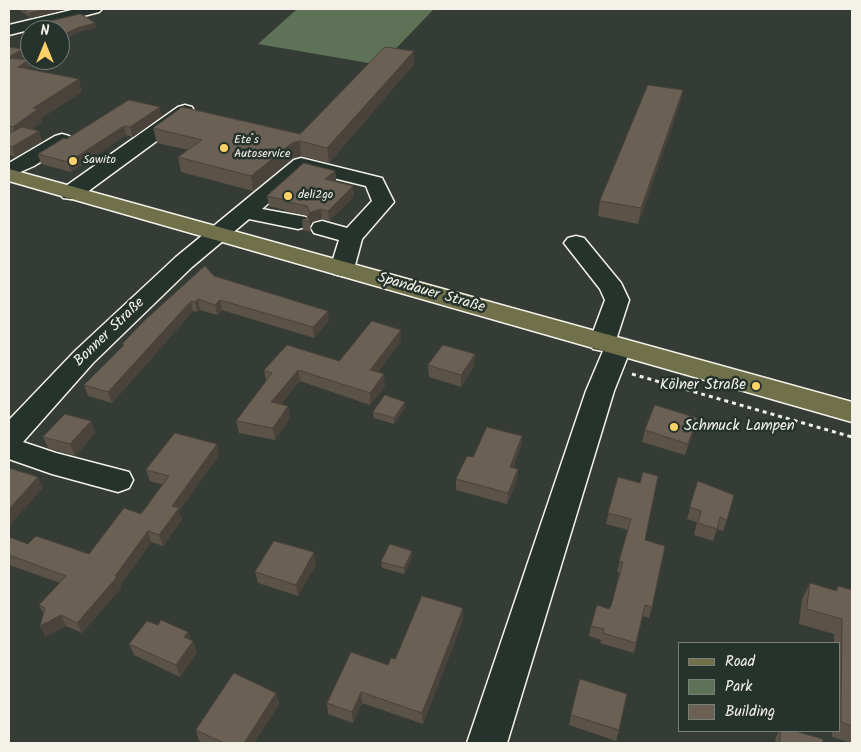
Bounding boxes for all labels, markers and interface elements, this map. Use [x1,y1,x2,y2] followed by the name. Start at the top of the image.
[20,20,70,70] north arrow
[41,20,49,42] text: N
[234,134,290,162] place label: Ete´s Autoservice
[218,142,230,154] marker: Ete´s Autoservice
[83,154,116,168] place label: Sawito
[67,155,79,167] marker: Sawito
[298,189,333,203] place label: deli2go
[282,190,294,202] marker: deli2go
[375,270,487,318] street label: Spandauer Straße
[71,295,149,371] street label: Bonner Straße
[660,377,746,395] place label: Kölner Straße
[750,380,762,392] marker: Kölner Straße
[684,418,795,436] place label: Schmuck Lampen
[668,421,680,433] marker: Schmuck Lampen
[678,642,841,732] legend
[725,650,755,674] text: Road
[725,675,752,699] text: Park
[725,700,775,724] text: Building

